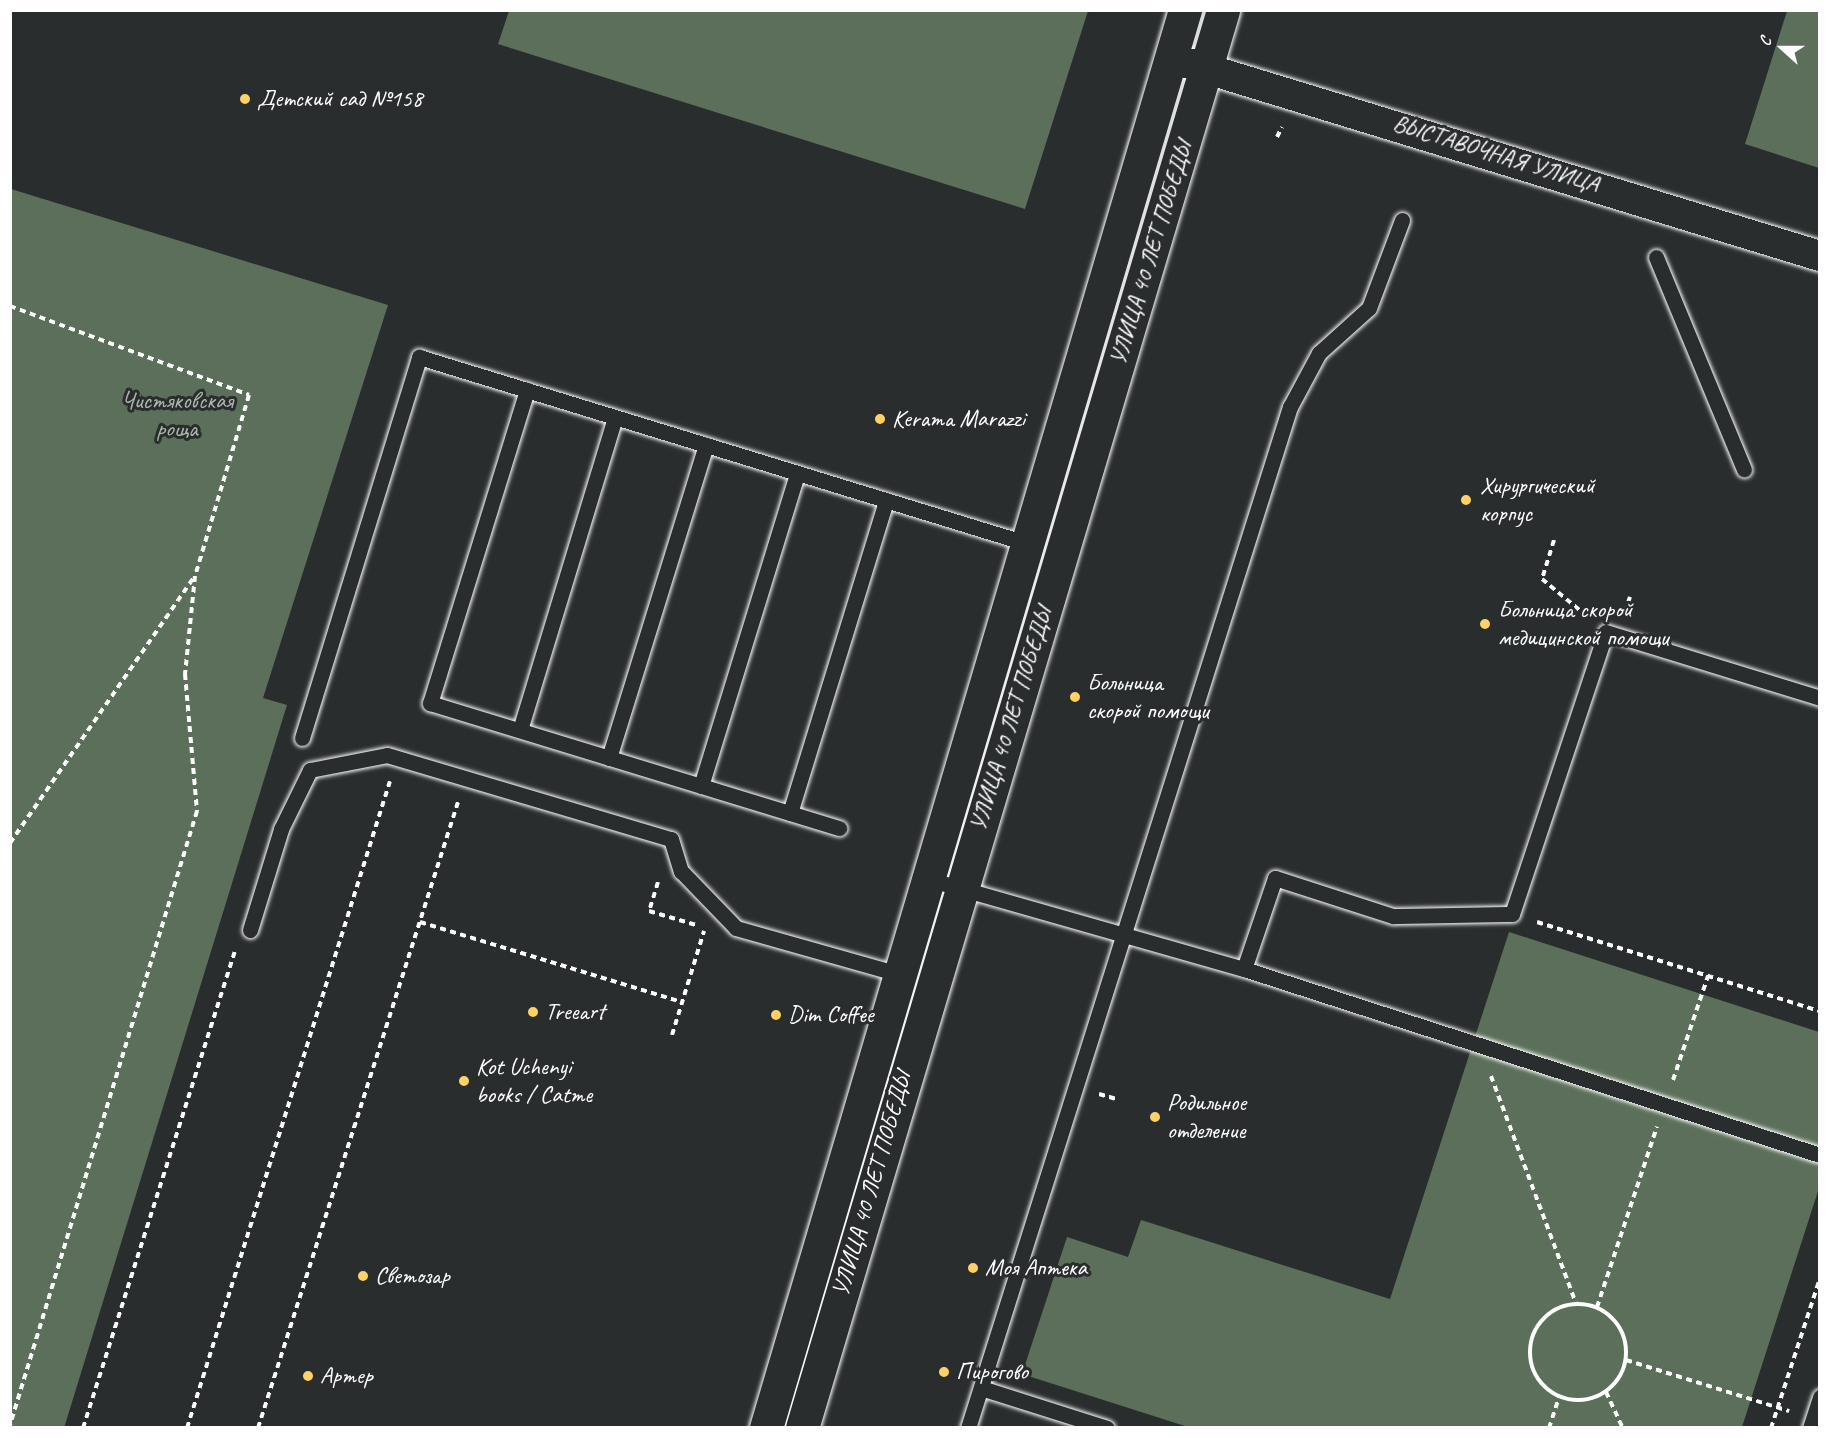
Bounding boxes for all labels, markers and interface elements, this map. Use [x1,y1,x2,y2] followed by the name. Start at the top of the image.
[1752,18,1812,78] north arrow
[1754,34,1776,49] text: С
[257,85,423,113] place label: Детский сад №158
[238,92,252,106] marker: Детский сад №158
[1390,109,1602,199] street label: ВЫСТАВОЧНАЯ УЛИЦА
[1103,137,1199,369] street label: УЛИЦА 40 ЛЕТ ПОБЕДЫ
[121,387,233,443] park label: Чистяковская роща
[892,405,1025,433] place label: Kerama Marazzi
[873,412,887,426] marker: Kerama Marazzi
[1480,472,1595,528] place label: Хирургический корпус
[1457,491,1475,509] marker: Хирургический корпус
[1498,596,1668,652] place label: Больница скорой медицинской помощи
[963,603,1059,835] street label: УЛИЦА 40 ЛЕТ ПОБЕДЫ
[1476,615,1494,633] marker: Больница скорой медицинской помощи
[1087,669,1208,725] place label: Больница скорой помощи
[1068,690,1082,704] marker: Больница скорой помощи
[545,998,605,1026] place label: Treeart
[788,1001,873,1029] place label: Dim Coffee
[526,1005,540,1019] marker: Treeart
[769,1008,783,1022] marker: Dim Coffee
[476,1053,592,1109] place label: Kot Uchenyi books / Catme
[826,1068,918,1300] street label: УЛИЦА 40 ЛЕТ ПОБЕДЫ
[457,1074,471,1088] marker: Kot Uchenyi books / Catme
[1167,1089,1246,1145] place label: Родильное отделение
[1148,1110,1162,1124] marker: Родильное отделение
[985,1254,1086,1282] place label: Моя Аптека
[966,1261,980,1275] marker: Моя Аптека
[375,1262,450,1290] place label: Светозар
[356,1269,370,1283] marker: Светозар
[956,1358,1028,1386] place label: Пирогово
[320,1362,373,1390] place label: Артер
[937,1365,951,1379] marker: Пирогово
[301,1369,315,1383] marker: Артер

